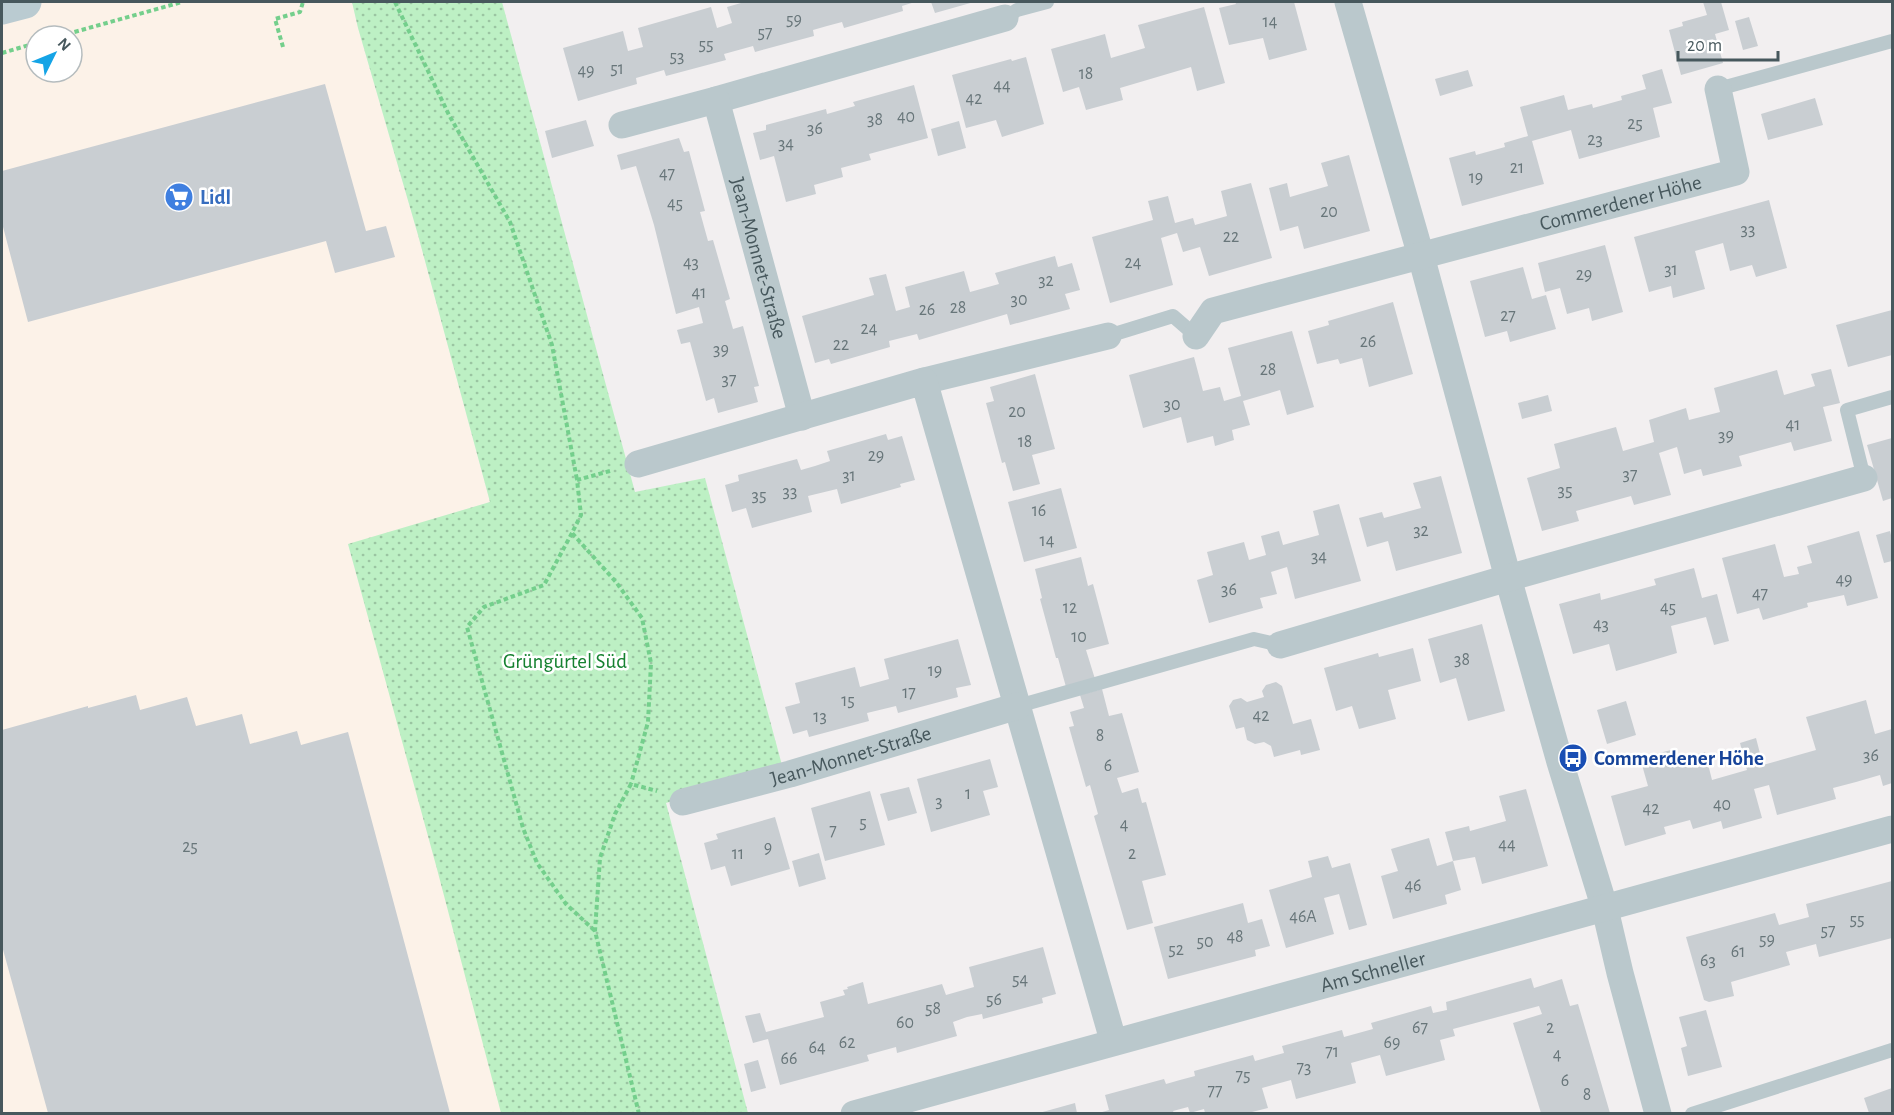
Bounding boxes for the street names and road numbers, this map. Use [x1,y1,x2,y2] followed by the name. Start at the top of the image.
[1537,172,1704,235] street label: Commerdener Höhe
[726,175,790,341] street label: Jean-Monnet-Straße
[768,723,934,790] street label: Jean-Monnet-Straße
[1318,948,1428,996] street label: Am Schneller

